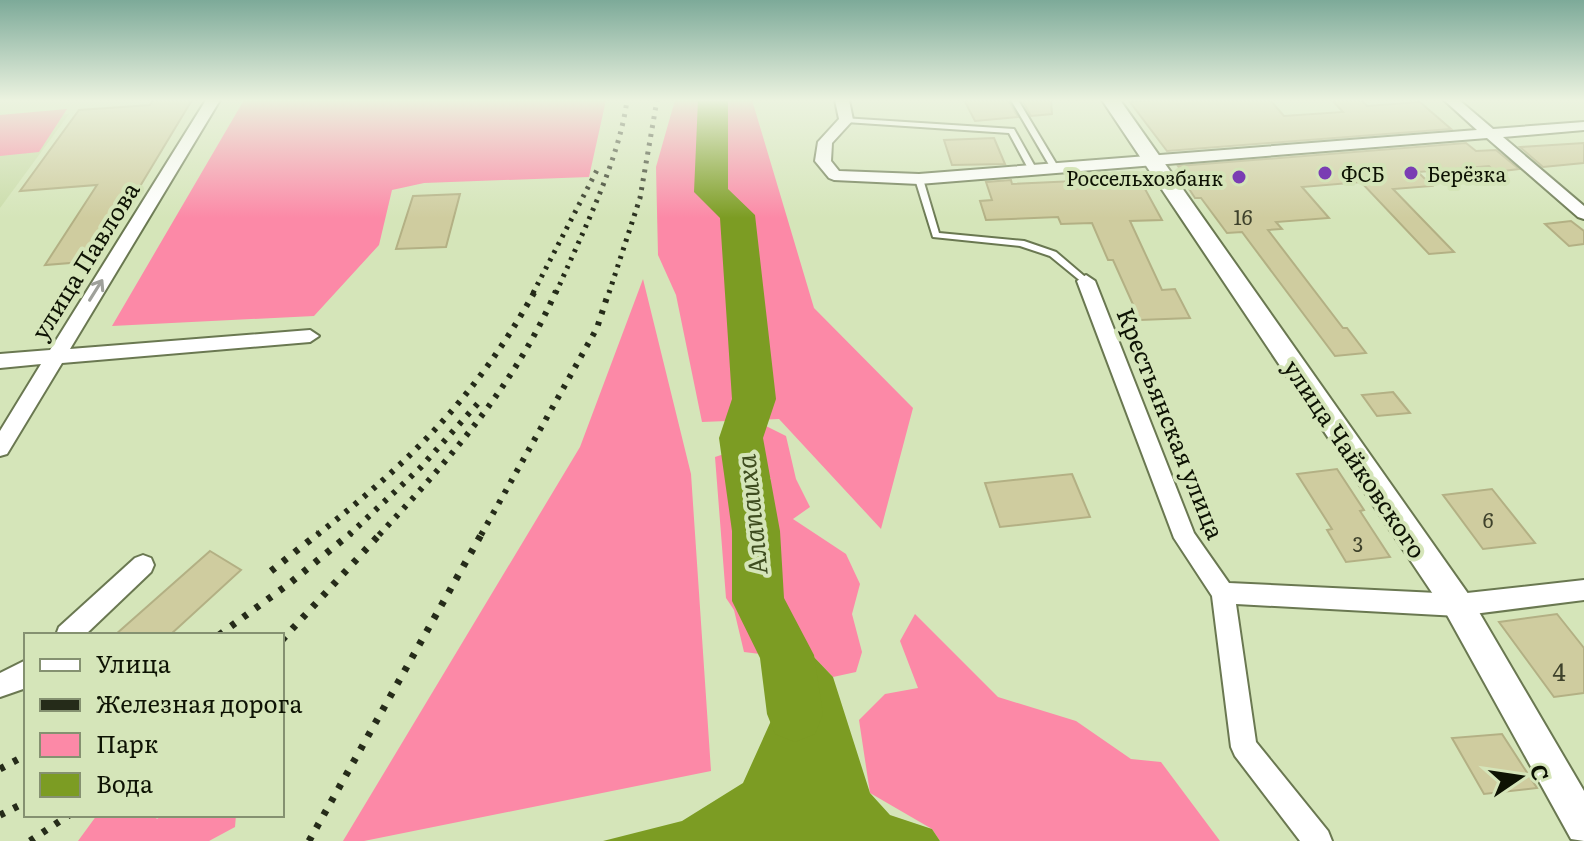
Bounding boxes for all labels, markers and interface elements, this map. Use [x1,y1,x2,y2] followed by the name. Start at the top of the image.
[1341,158,1385,188] place label: ФСБ
[1427,158,1506,188] place label: Берёзка
[1066,162,1223,192] place label: Россельхозбанк
[1316,164,1334,182] marker: ФСБ
[1402,164,1420,182] marker: Берёзка
[1230,168,1248,186] marker: Россельхозбанк
[21,174,147,346] street label: улица Павлова
[1234,201,1253,231] house number: 16
[88,279,104,302] one-way arrow
[1110,302,1234,544] street label: Крестьянская улица
[1276,351,1436,565] street label: улица Чайковского
[724,453,776,577] water label: Алапаиха
[1483,504,1494,534] house number: 6
[1353,528,1363,558] house number: 3
[24,633,284,817] legend
[96,645,171,680] text: Улица
[1552,653,1566,688] house number: 4
[96,685,302,720] text: Железная дорога
[96,725,158,760] text: Парк
[1480,737,1560,817] north arrow
[1523,761,1559,783] text: С
[96,765,153,800] text: Вода

